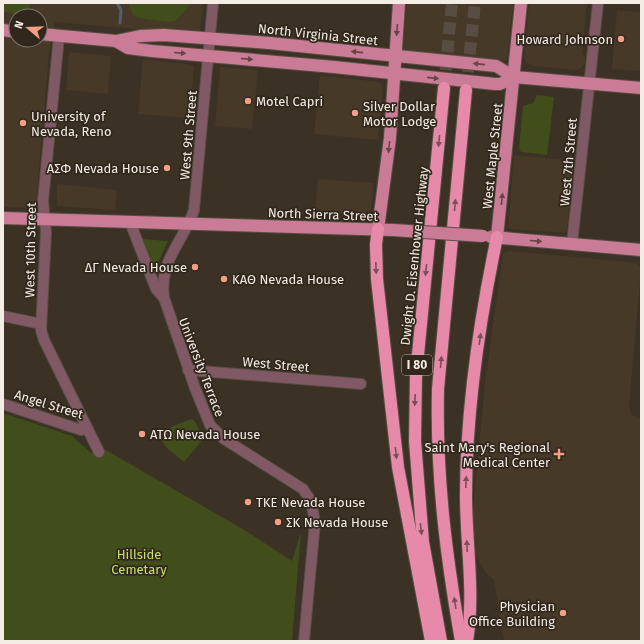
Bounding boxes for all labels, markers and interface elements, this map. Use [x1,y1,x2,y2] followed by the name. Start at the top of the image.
[8,8,48,48] north arrow
[12,19,26,30] text: N
[257,21,379,48] street label: North Virginia Street
[394,24,401,36] one-way arrow
[516,32,613,47] place label: Howard Johnson
[616,34,626,44] marker: Howard Johnson
[351,49,363,55] one-way arrow
[174,50,186,57] one-way arrow
[241,56,253,62] one-way arrow
[472,61,485,68] one-way arrow
[427,75,440,81] one-way arrow
[177,89,200,180] street label: West 9th Street
[256,94,323,109] place label: Motel Capri
[243,96,253,106] marker: Motel Capri
[363,99,436,129] place label: Silver Dollar Motor Lodge
[479,102,506,210] street label: West Maple Street
[350,108,360,118] marker: Silver Dollar Motor Lodge
[31,109,112,139] place label: University of Nevada, Reno
[557,117,580,207] street label: West 7th Street
[18,118,28,128] marker: University of Nevada, Reno
[436,135,442,147] one-way arrow
[385,141,392,153] one-way arrow
[47,161,159,176] place label: ΑΣΦ Nevada House
[162,163,172,173] marker: ΑΣΦ Nevada House
[398,165,431,346] street label: Dwight D. Eisenhower Highway
[499,193,505,205] one-way arrow
[452,198,459,211] one-way arrow
[22,202,39,298] street label: West 10th Street
[268,205,379,224] street label: North Sierra Street
[530,237,542,244] one-way arrow
[85,260,187,275] place label: ΔΓ Nevada House
[190,262,200,272] marker: ΔΓ Nevada House
[373,262,380,274] one-way arrow
[423,264,430,276] one-way arrow
[232,272,344,287] place label: ΚΑΘ Nevada House
[219,274,229,284] marker: ΚΑΘ Nevada House
[176,315,227,419] street label: University Terrace
[477,333,483,345] one-way arrow
[242,354,310,375] street label: West Street
[402,355,432,375] road number: I 80
[437,356,444,368] one-way arrow
[13,387,85,422] street label: Angel Street
[412,394,419,406] one-way arrow
[150,427,260,442] place label: ΑΤΩ Nevada House
[137,429,147,439] marker: ΑΤΩ Nevada House
[424,440,550,470] place label: Saint Mary's Regional Medical Center
[393,447,399,459] one-way arrow
[553,448,565,460] marker: Saint Mary's Regional Medical Center
[463,476,470,488] one-way arrow
[256,495,365,510] place label: ΤΚΕ Nevada House
[243,497,253,507] marker: ΤΚΕ Nevada House
[286,515,388,530] place label: ΣΚ Nevada House
[273,517,283,527] marker: ΣΚ Nevada House
[418,523,424,535] one-way arrow
[464,539,470,552] one-way arrow
[111,547,167,577] park label: Hillside Cemetary
[452,596,458,609] one-way arrow
[469,599,555,629] place label: Physician Office Building
[558,608,568,618] marker: Physician Office Building

